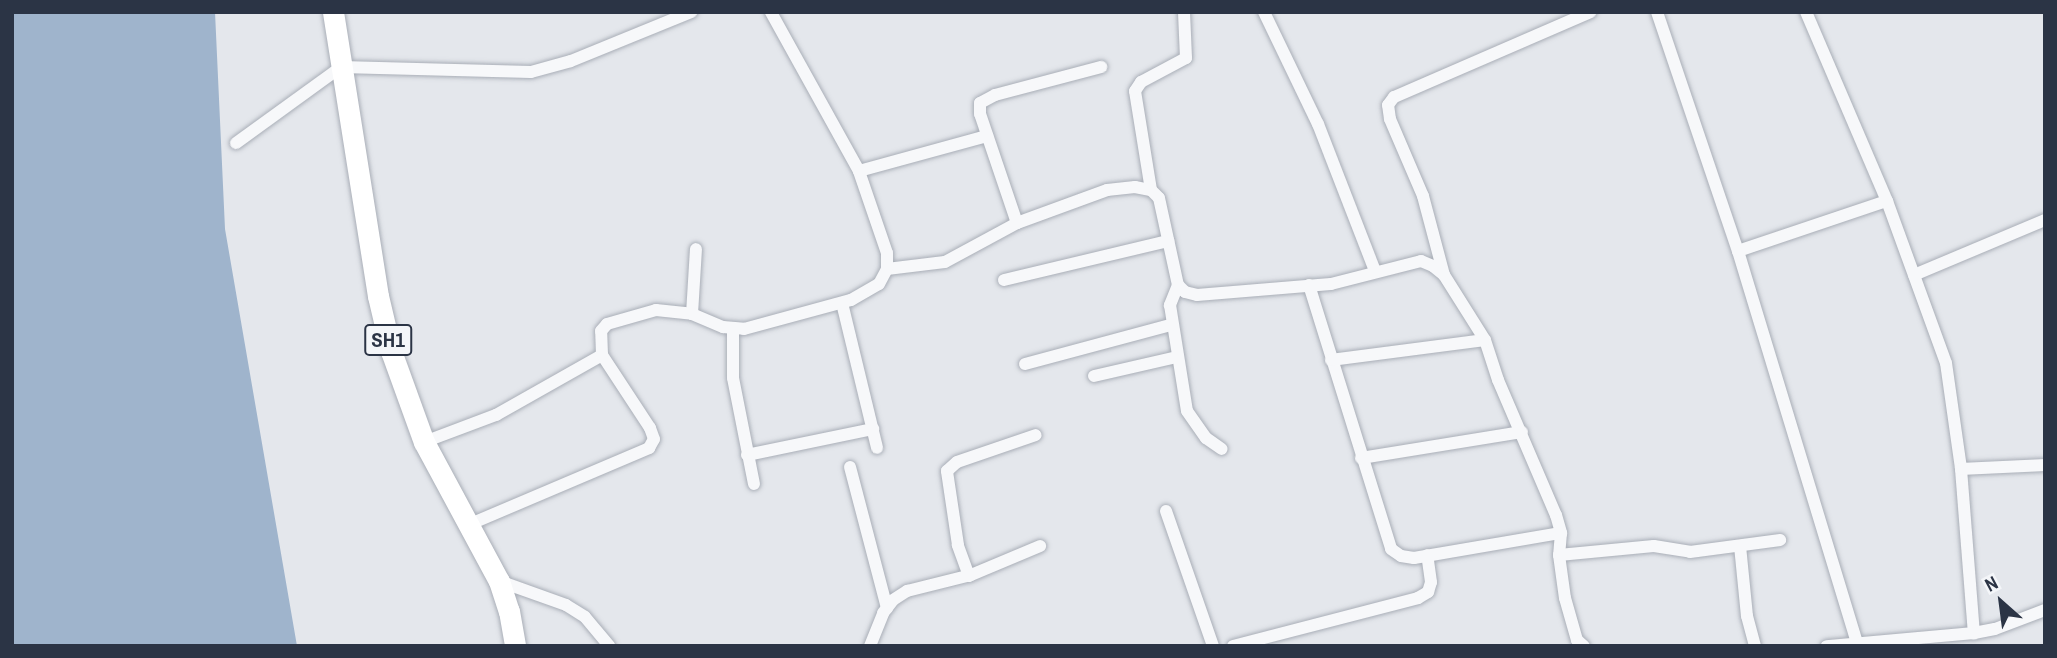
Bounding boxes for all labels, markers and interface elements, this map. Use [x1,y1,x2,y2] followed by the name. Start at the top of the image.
[364,322,412,358] road number: SH1
[1966,567,2036,637] north arrow
[1980,569,2002,598] text: N

